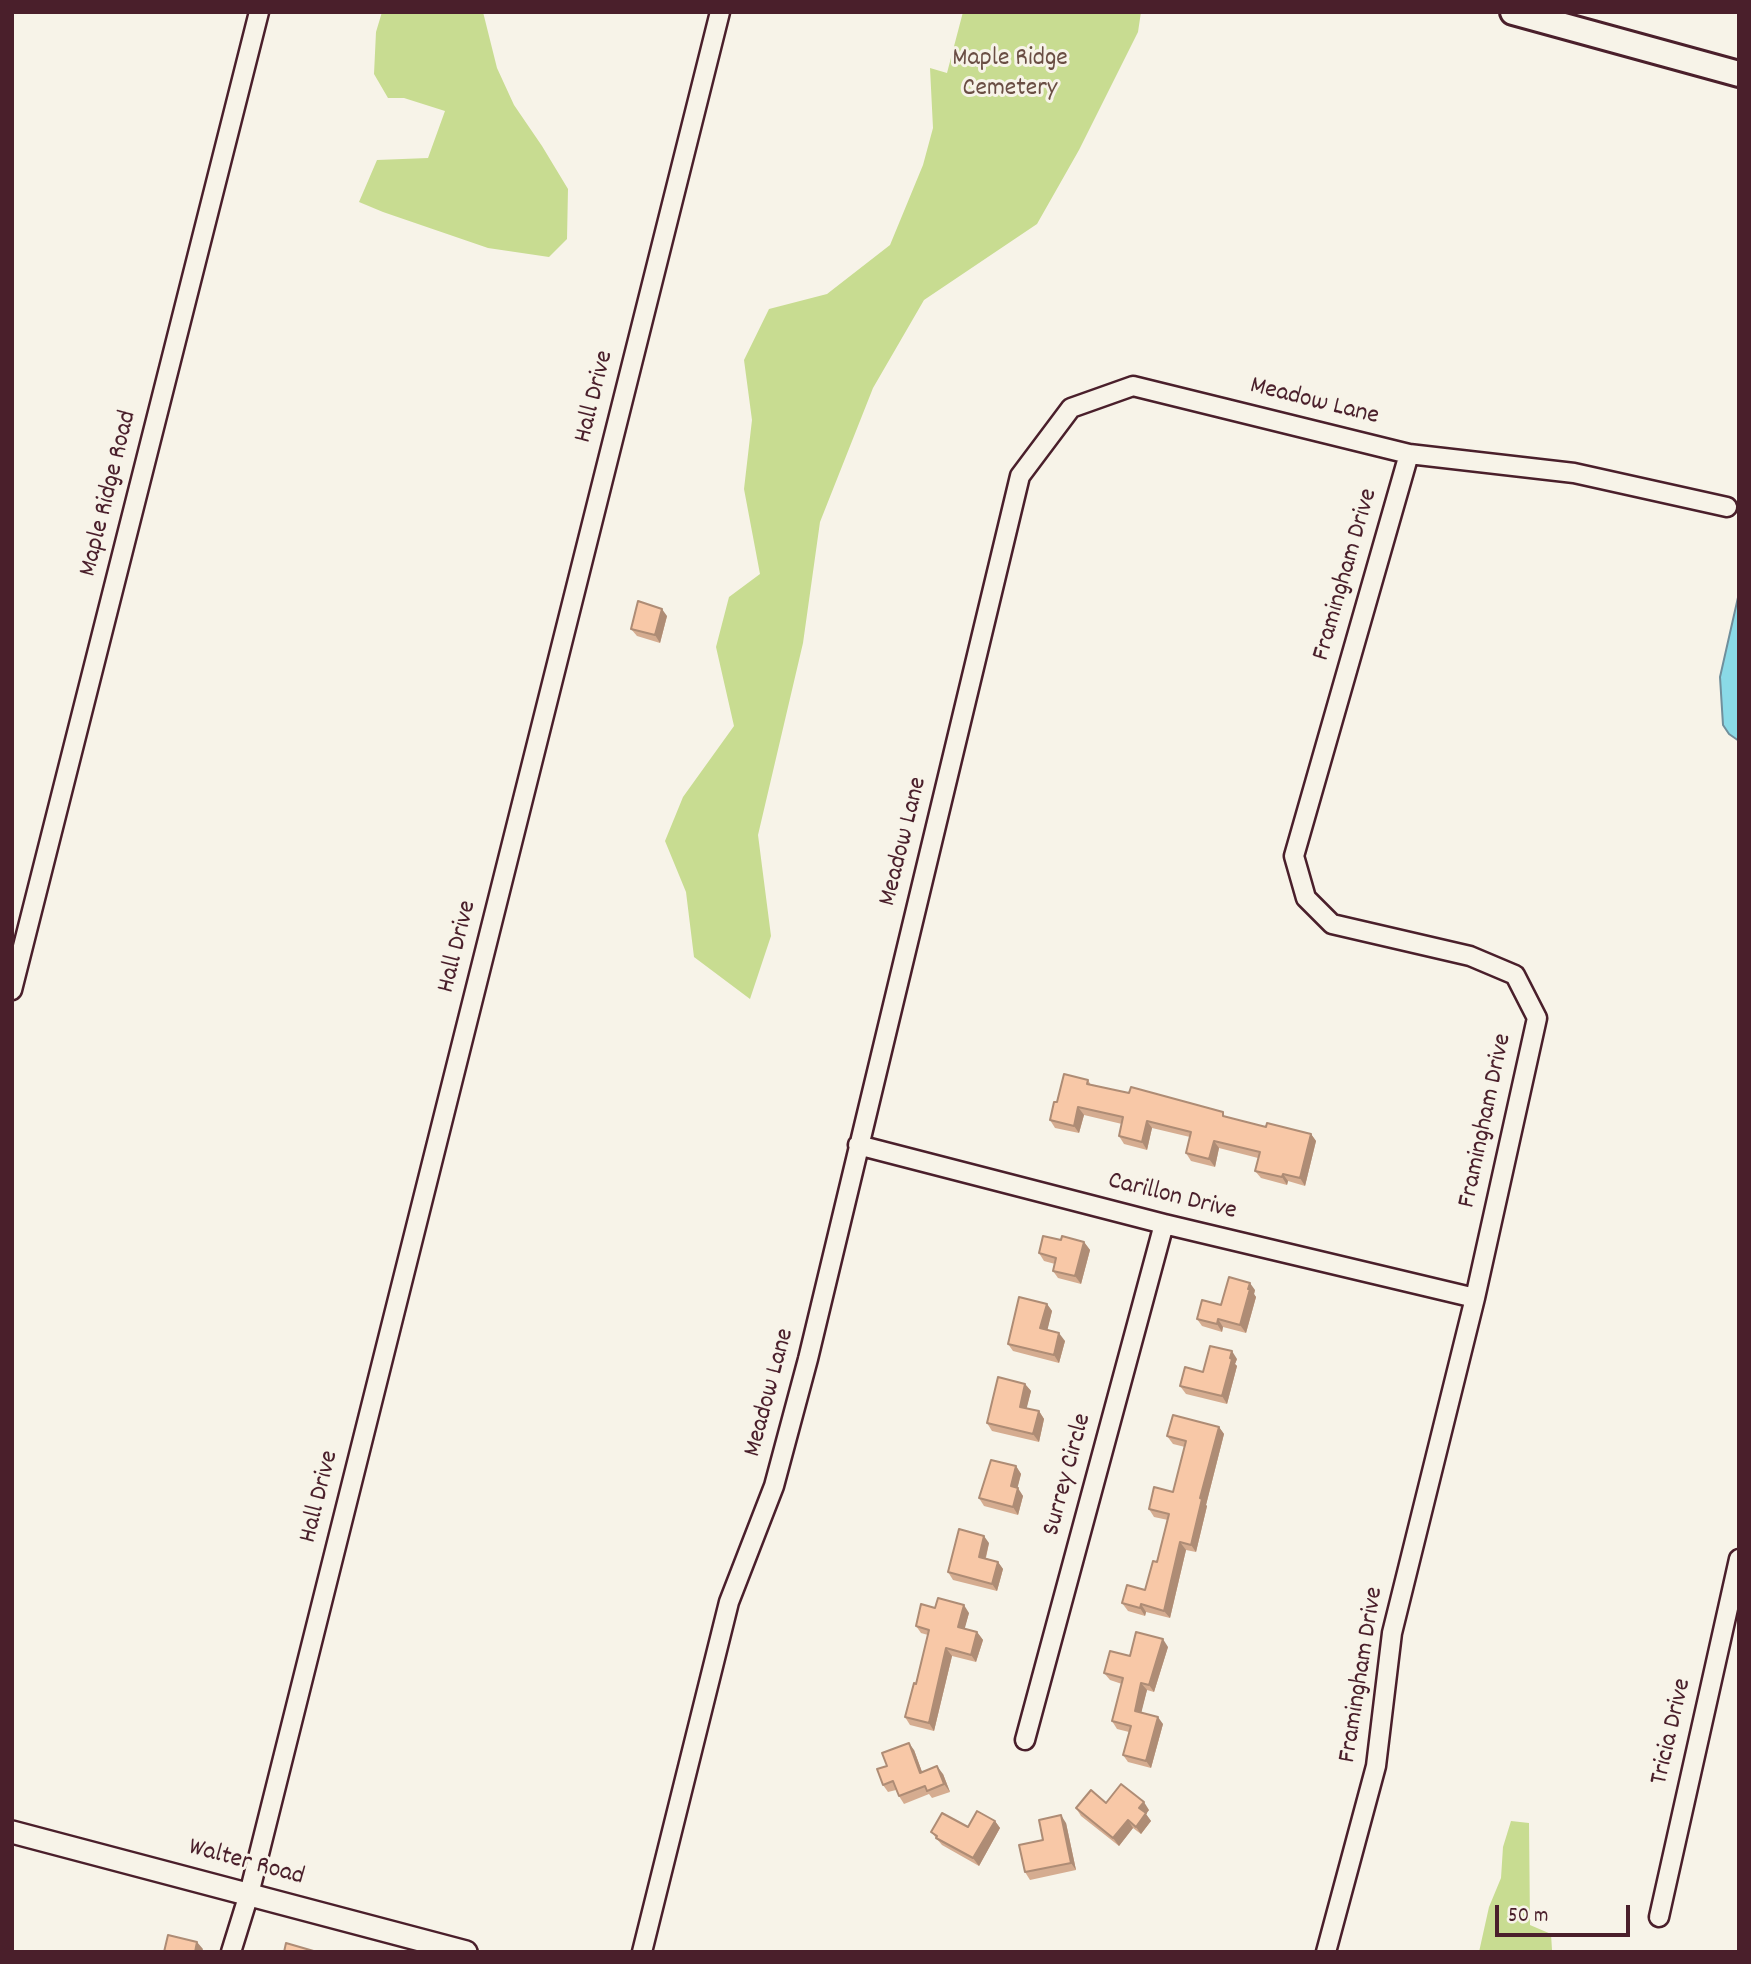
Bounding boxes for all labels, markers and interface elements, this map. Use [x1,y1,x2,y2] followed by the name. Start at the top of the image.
[952,44,1068,106] park label: Maple Ridge Cemetery
[570,348,622,446] street label: Hall Drive
[1246,372,1382,434] street label: Meadow Lane
[74,408,146,580] street label: Maple Ridge Road
[1308,485,1386,665] street label: Framingham Drive
[874,774,936,910] street label: Meadow Lane
[433,898,485,996] street label: Hall Drive
[1453,1031,1521,1211] street label: Framingham Drive
[1104,1167,1240,1229] street label: Carillon Drive
[739,1325,803,1461] street label: Meadow Lane
[1038,1410,1100,1540] street label: Surrey Circle
[295,1448,347,1546] street label: Hall Drive
[1334,1585,1392,1765] street label: Framingham Drive
[1646,1676,1700,1788] street label: Tricia Drive
[185,1834,307,1894] street label: Walter Road
[1499,1890,1634,1934] scale bar
[1508,1902,1548,1932] text: 50 m

